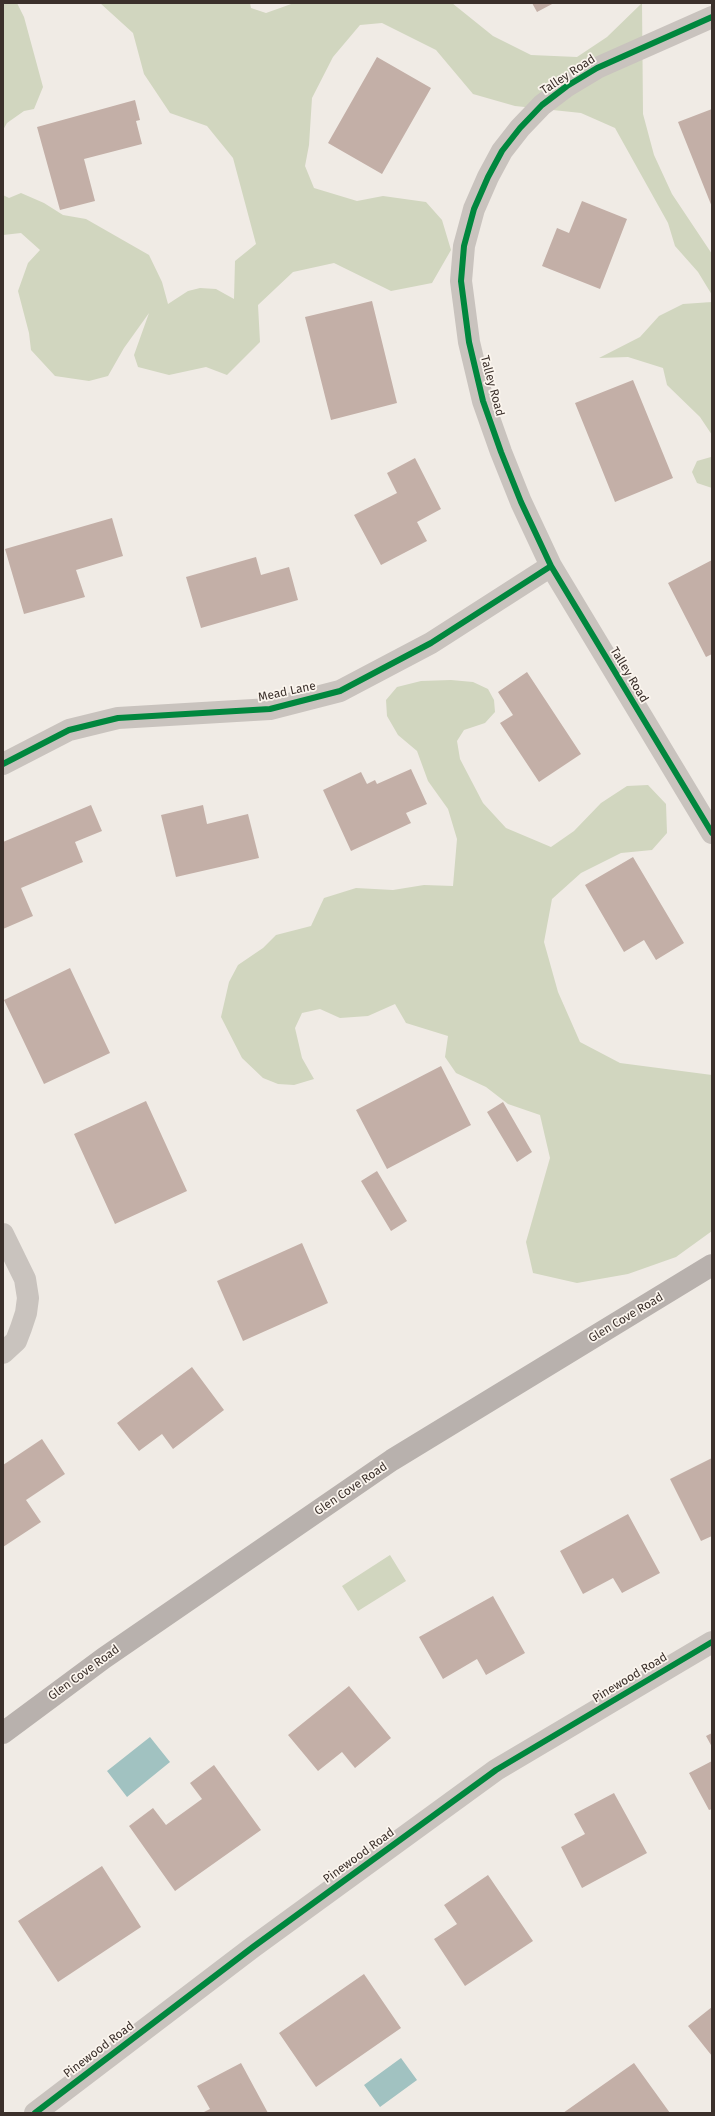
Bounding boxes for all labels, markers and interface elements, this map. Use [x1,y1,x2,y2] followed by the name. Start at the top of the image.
[538,52,598,98] street label: Talley Road
[477,354,507,418] street label: Talley Road
[607,645,651,705] street label: Talley Road
[257,679,317,705] street label: Mead Lane
[586,1290,666,1346] street label: Glen Cove Road
[312,1459,390,1519] street label: Glen Cove Road
[46,1642,122,1704] street label: Glen Cove Road
[590,1650,670,1706] street label: Pinewood Road
[321,1825,397,1887] street label: Pinewood Road
[61,2019,137,2081] street label: Pinewood Road

